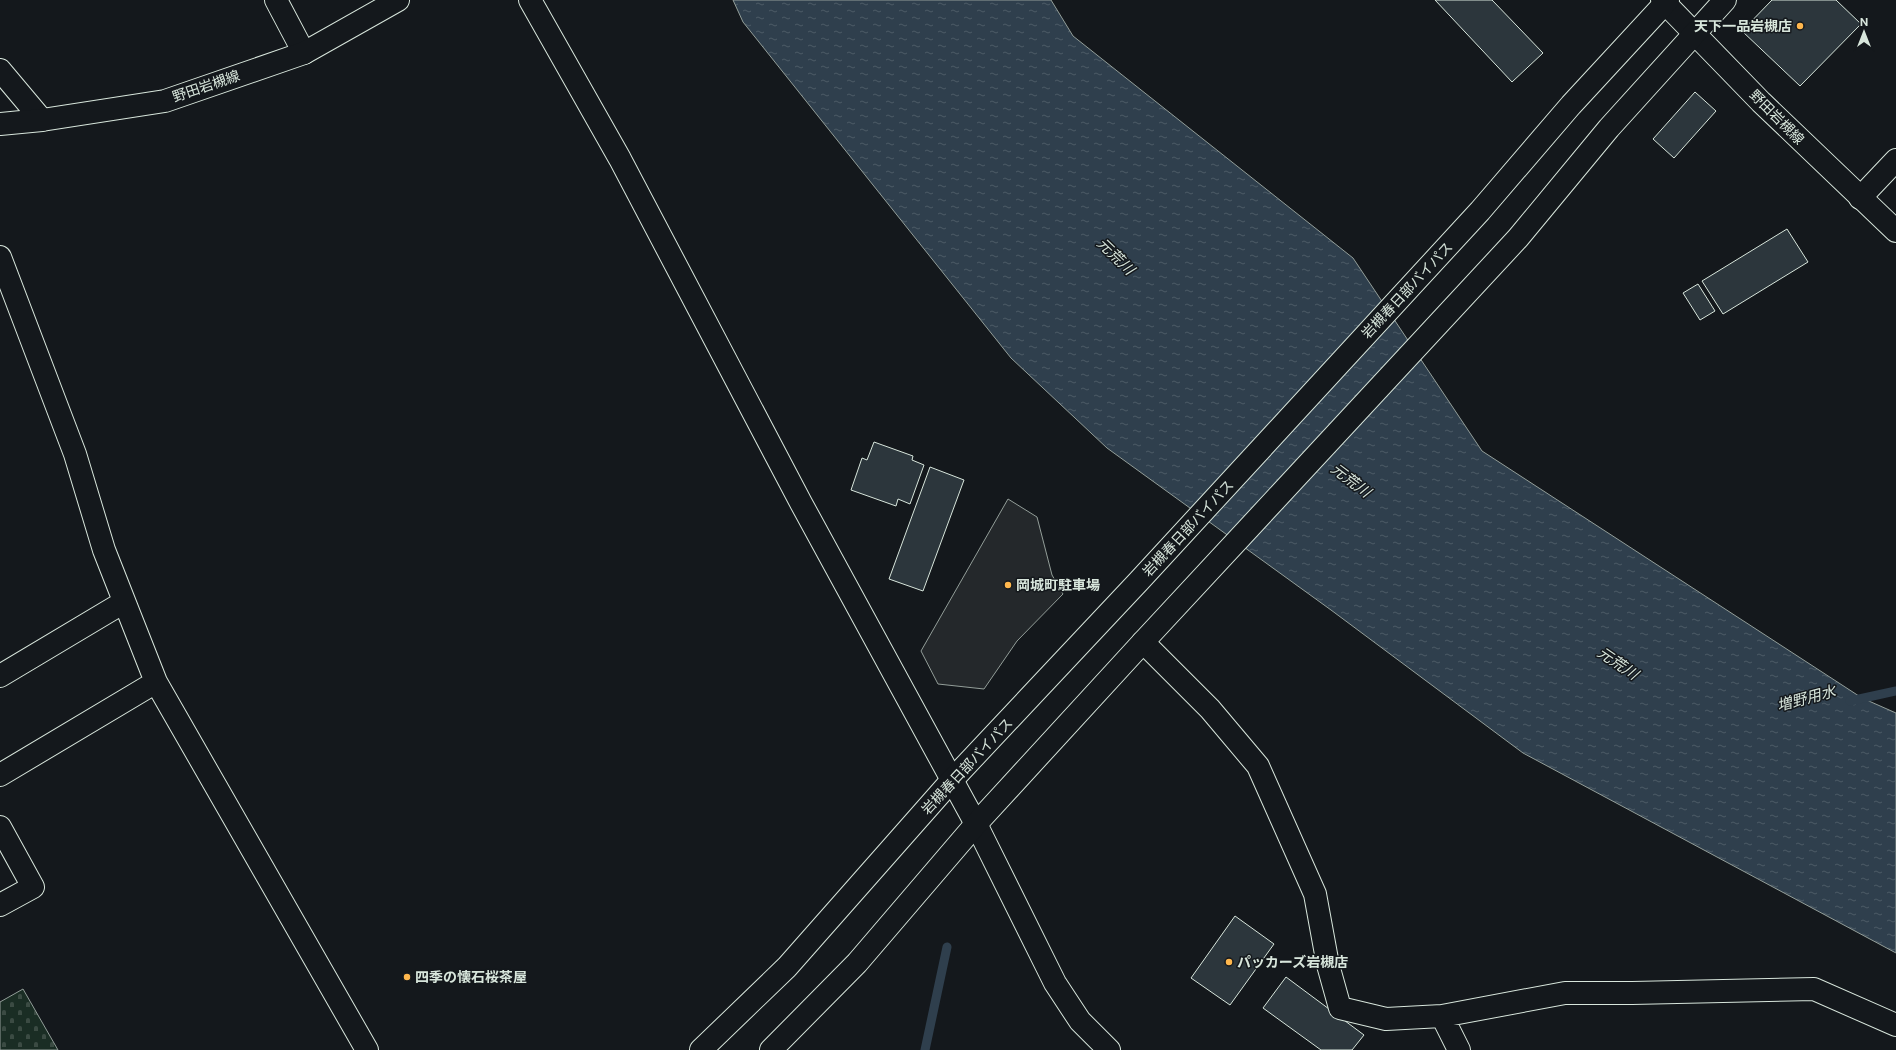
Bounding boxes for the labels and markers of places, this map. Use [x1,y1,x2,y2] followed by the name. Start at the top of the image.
[1694,18,1792,34] place label: 天下一品岩槻店
[1795,21,1805,31] marker: 天下一品岩槻店
[1016,577,1100,593] place label: 岡城町駐車場
[1003,580,1013,590] marker: 岡城町駐車場
[1237,954,1348,970] place label: パッカーズ岩槻店
[1224,957,1234,967] marker: パッカーズ岩槻店
[415,969,527,985] place label: 四季の懐石桜茶屋
[402,972,412,982] marker: 四季の懐石桜茶屋

